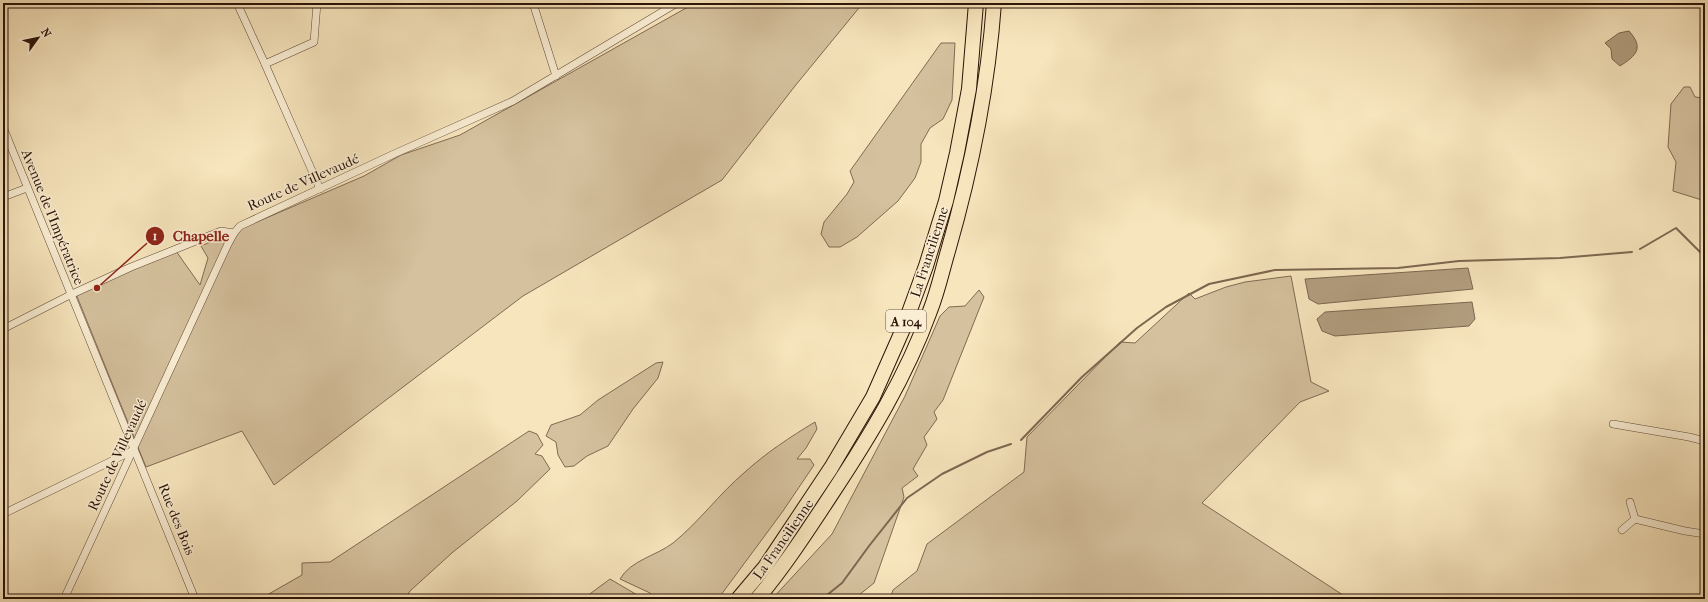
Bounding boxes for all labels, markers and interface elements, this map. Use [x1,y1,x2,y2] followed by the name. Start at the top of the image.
[18,18,58,58] north arrow
[38,26,54,40] text: N
[17,146,88,288] street label: Avenue de l'Impératrice
[245,150,362,215] street label: Route de Villevaudé
[907,205,952,300] street label: La Francilienne
[145,222,238,249] callout: Chapelle
[173,227,230,245] text: Chapelle
[153,229,157,243] text: 1
[886,310,926,332] road number: A 104
[84,397,151,513] street label: Route de Villevaudé
[154,481,199,558] street label: Rue des Bois
[749,496,817,583] street label: La Francilienne

